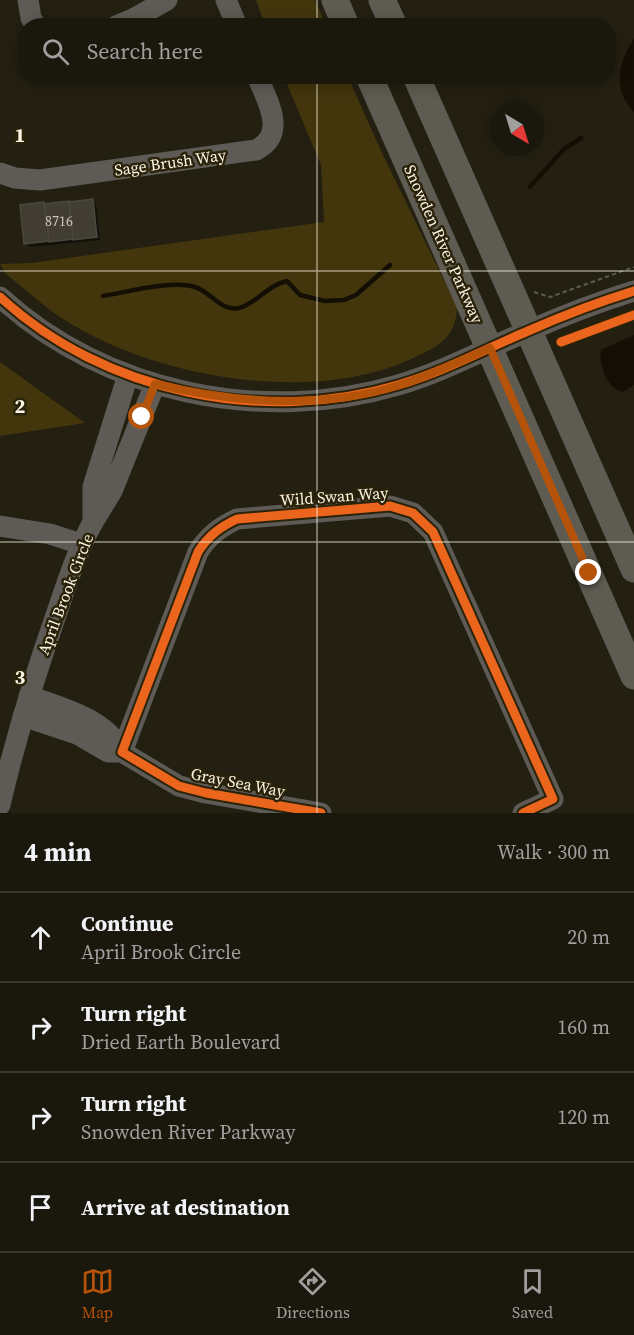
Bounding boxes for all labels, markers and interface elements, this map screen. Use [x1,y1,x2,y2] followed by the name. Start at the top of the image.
[18,18,616,84] search box
[39,35,72,68] icon: search
[87,36,203,66] text: Search here
[490,102,544,156] north arrow
[15,121,25,149] text: 1
[113,143,228,181] street label: Sage Brush Way
[399,161,489,328] street label: Snowden River Parkway
[45,211,73,231] house number: 8716
[15,392,26,420] text: 2
[128,403,154,429] route start
[279,481,390,511] street label: Wild Swan Way
[32,530,98,658] street label: April Brook Circle
[575,559,601,585] route end
[15,663,26,691] text: 3
[189,762,288,802] street label: Gray Sea Way
[24,834,91,870] text: 4 min
[497,838,610,866] text: Walk · 300 m
[81,908,174,938] text: Continue
[24,921,57,954] icon: ahead
[567,923,610,951] text: 20 m
[81,938,241,966] text: April Brook Circle
[81,998,186,1028] text: Turn right
[24,1011,57,1044] icon: right
[557,1013,610,1041] text: 160 m
[81,1028,280,1056] text: Dried Earth Boulevard
[81,1088,186,1118] text: Turn right
[24,1101,57,1134] icon: right
[557,1103,610,1131] text: 120 m
[81,1118,295,1146] text: Snowden River Parkway
[24,1191,57,1224] icon: arrive
[81,1192,290,1222] text: Arrive at destination
[81,1265,114,1323] tab: Map
[276,1265,350,1323] tab: Directions
[512,1265,553,1323] tab: Saved

